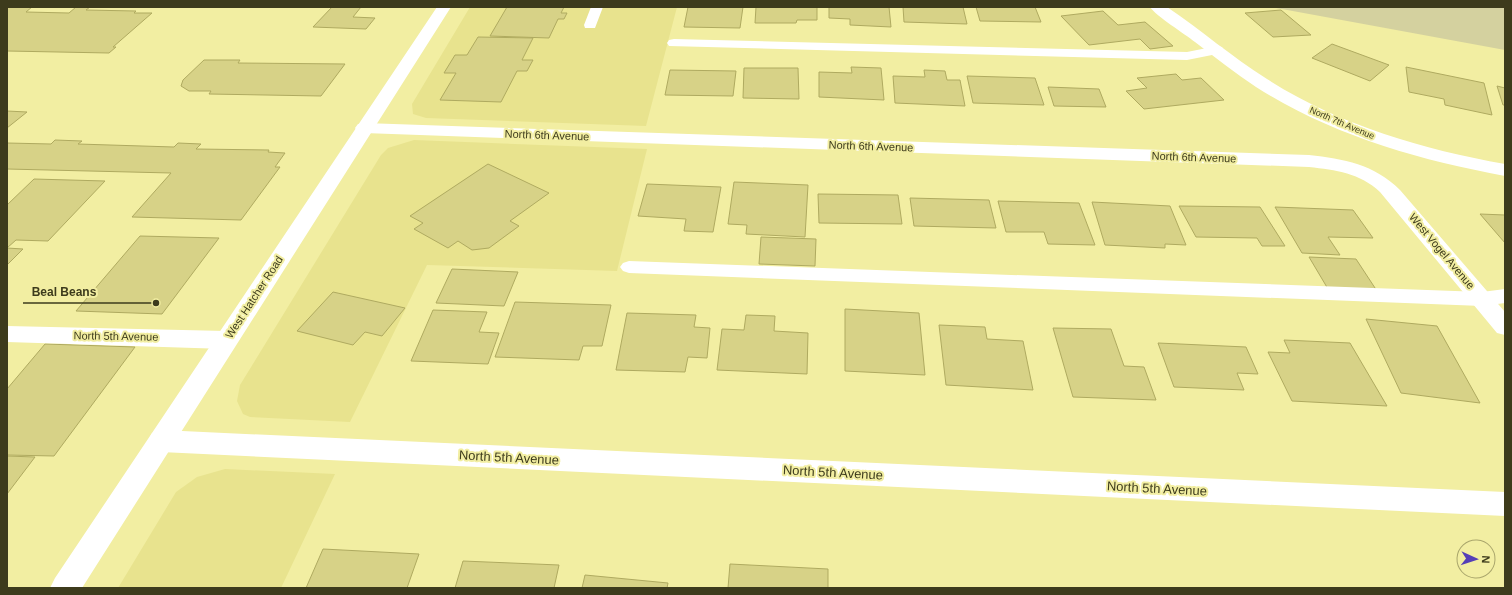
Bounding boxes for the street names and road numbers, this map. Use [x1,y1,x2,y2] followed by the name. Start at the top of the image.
[1308,105,1376,141] street label: North 7th Avenue
[504,128,590,142] street label: North 6th Avenue
[828,139,914,153] street label: North 6th Avenue
[1151,150,1237,164] street label: North 6th Avenue
[1407,211,1477,291] street label: West Vogel Avenue
[223,254,285,340] street label: West Hatcher Road
[73,329,159,343] street label: North 5th Avenue
[459,447,559,468] street label: North 5th Avenue
[783,462,883,483] street label: North 5th Avenue
[1107,478,1207,499] street label: North 5th Avenue

